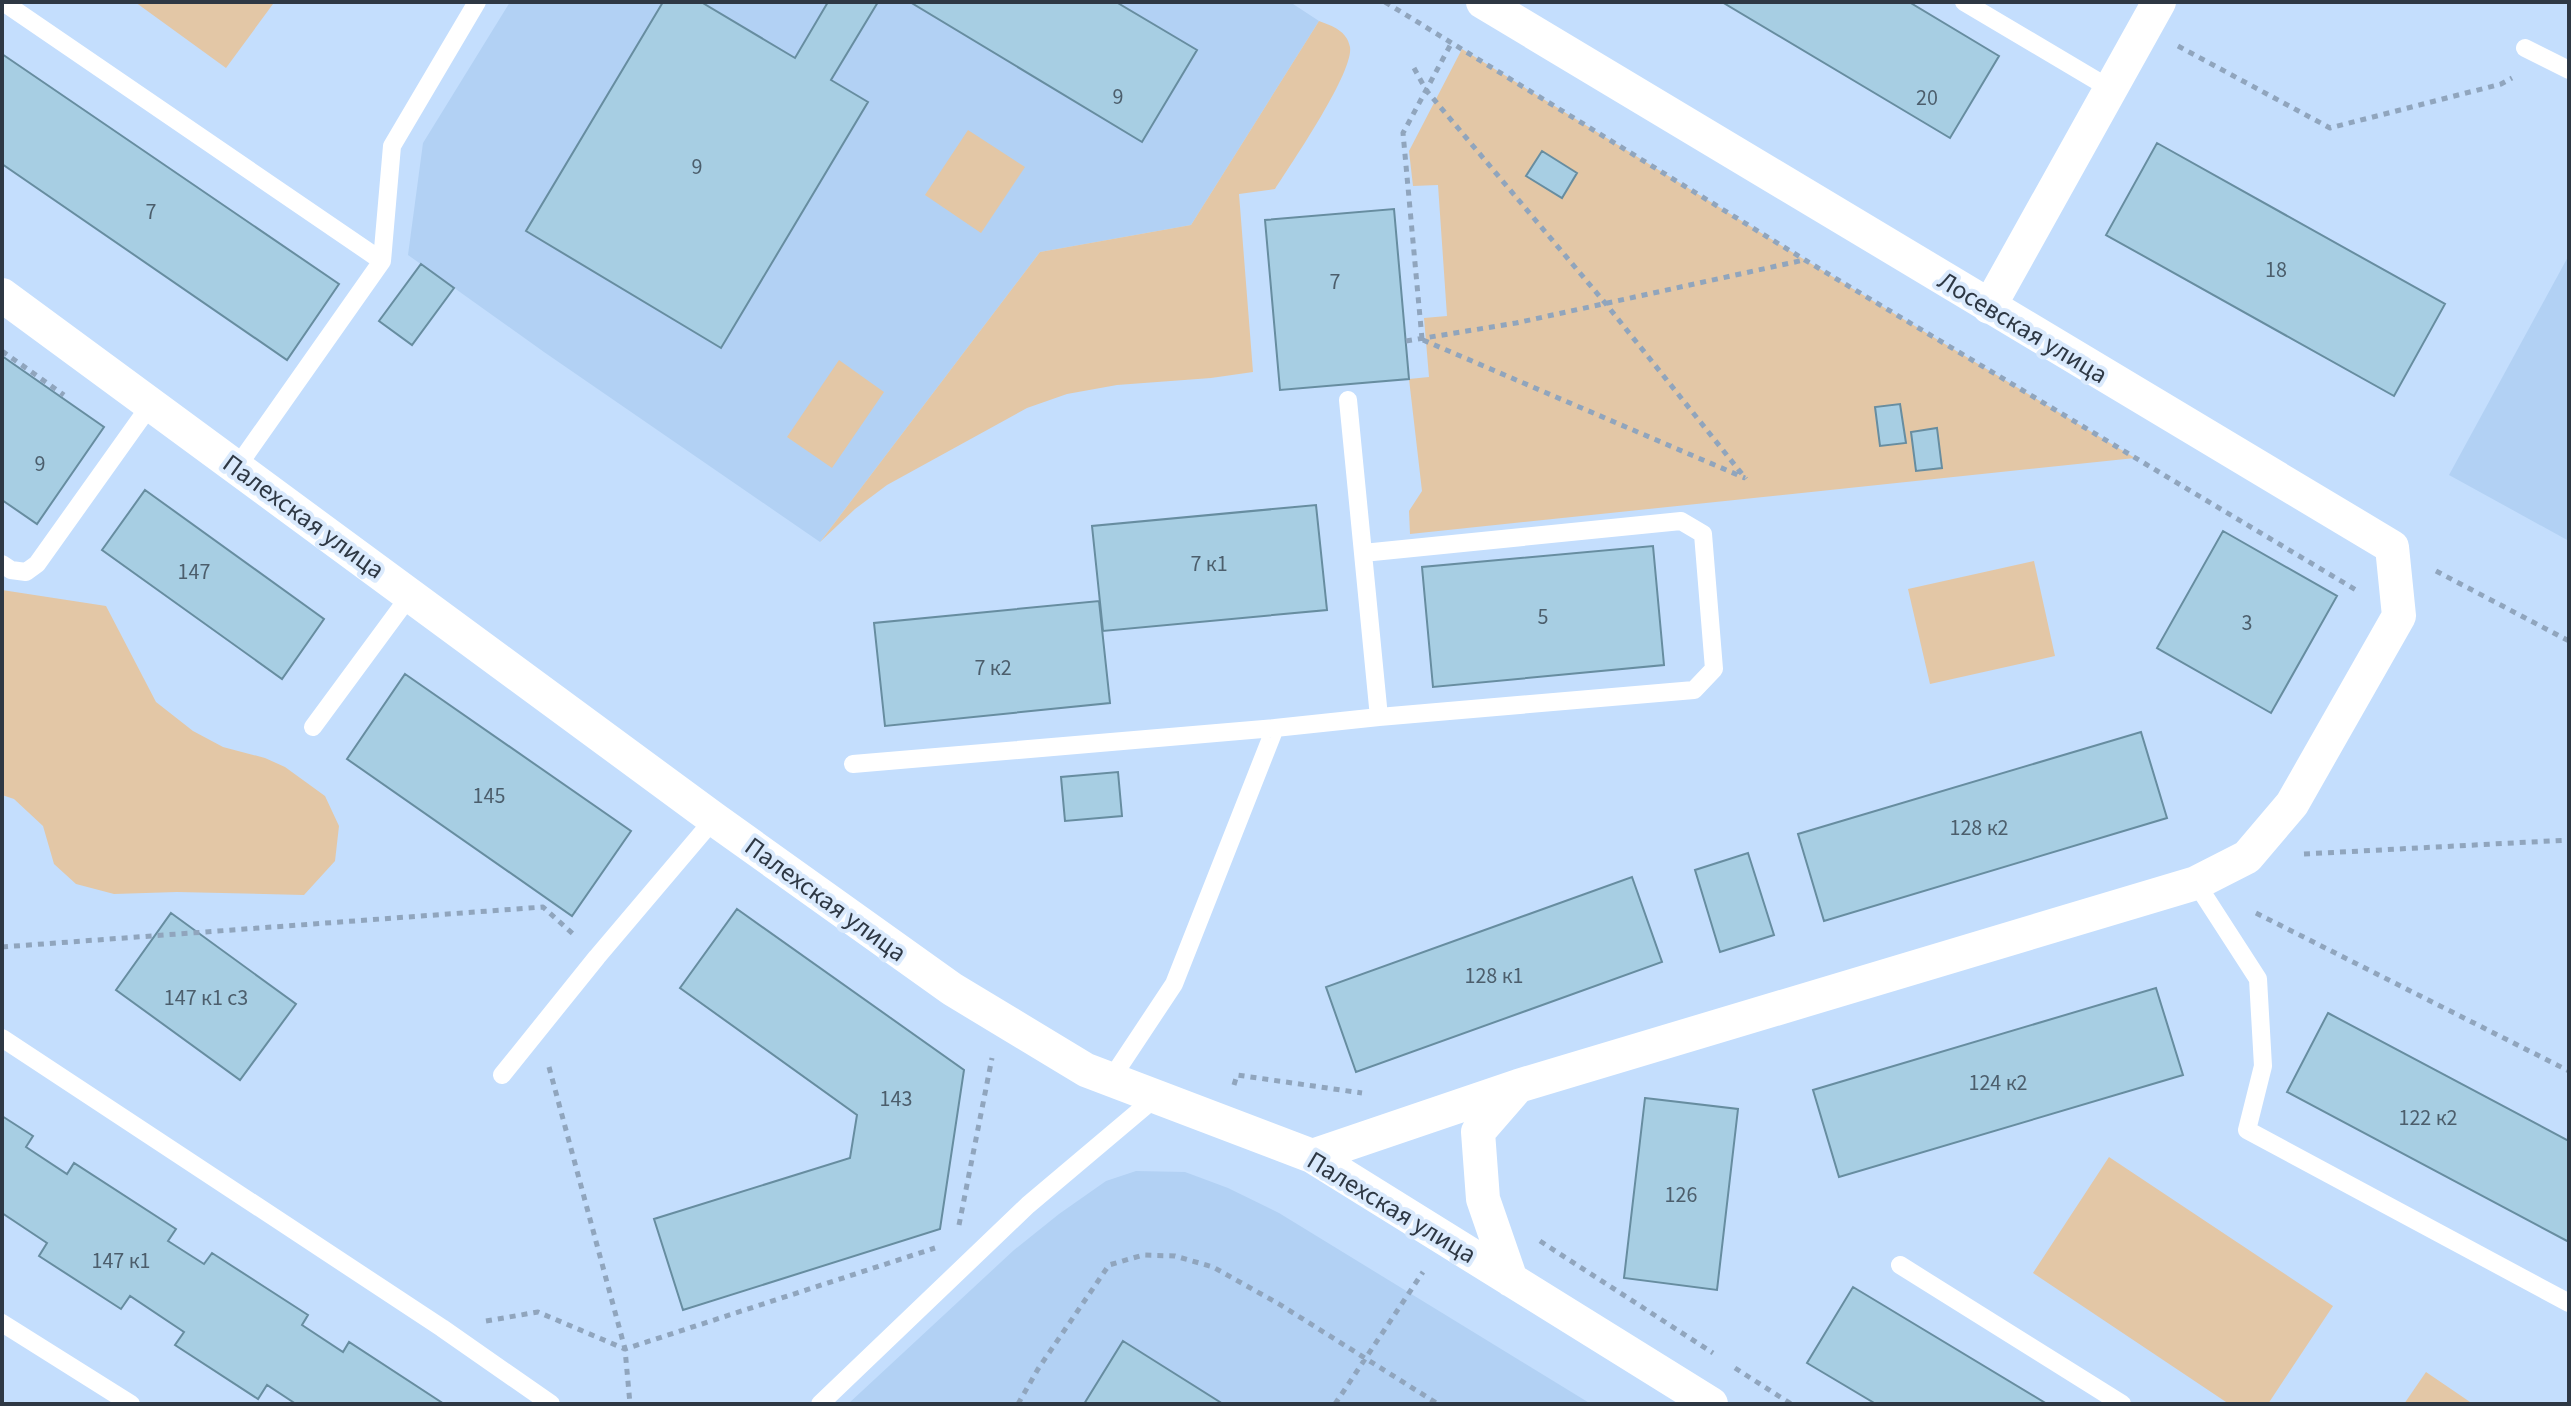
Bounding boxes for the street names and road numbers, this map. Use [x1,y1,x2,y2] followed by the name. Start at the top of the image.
[1931,262,2115,393] street label: Лосевская улица
[215,445,392,588] street label: Палехская улица
[737,828,914,971] street label: Палехская улица
[1300,1142,1483,1273] street label: Палехская улица

